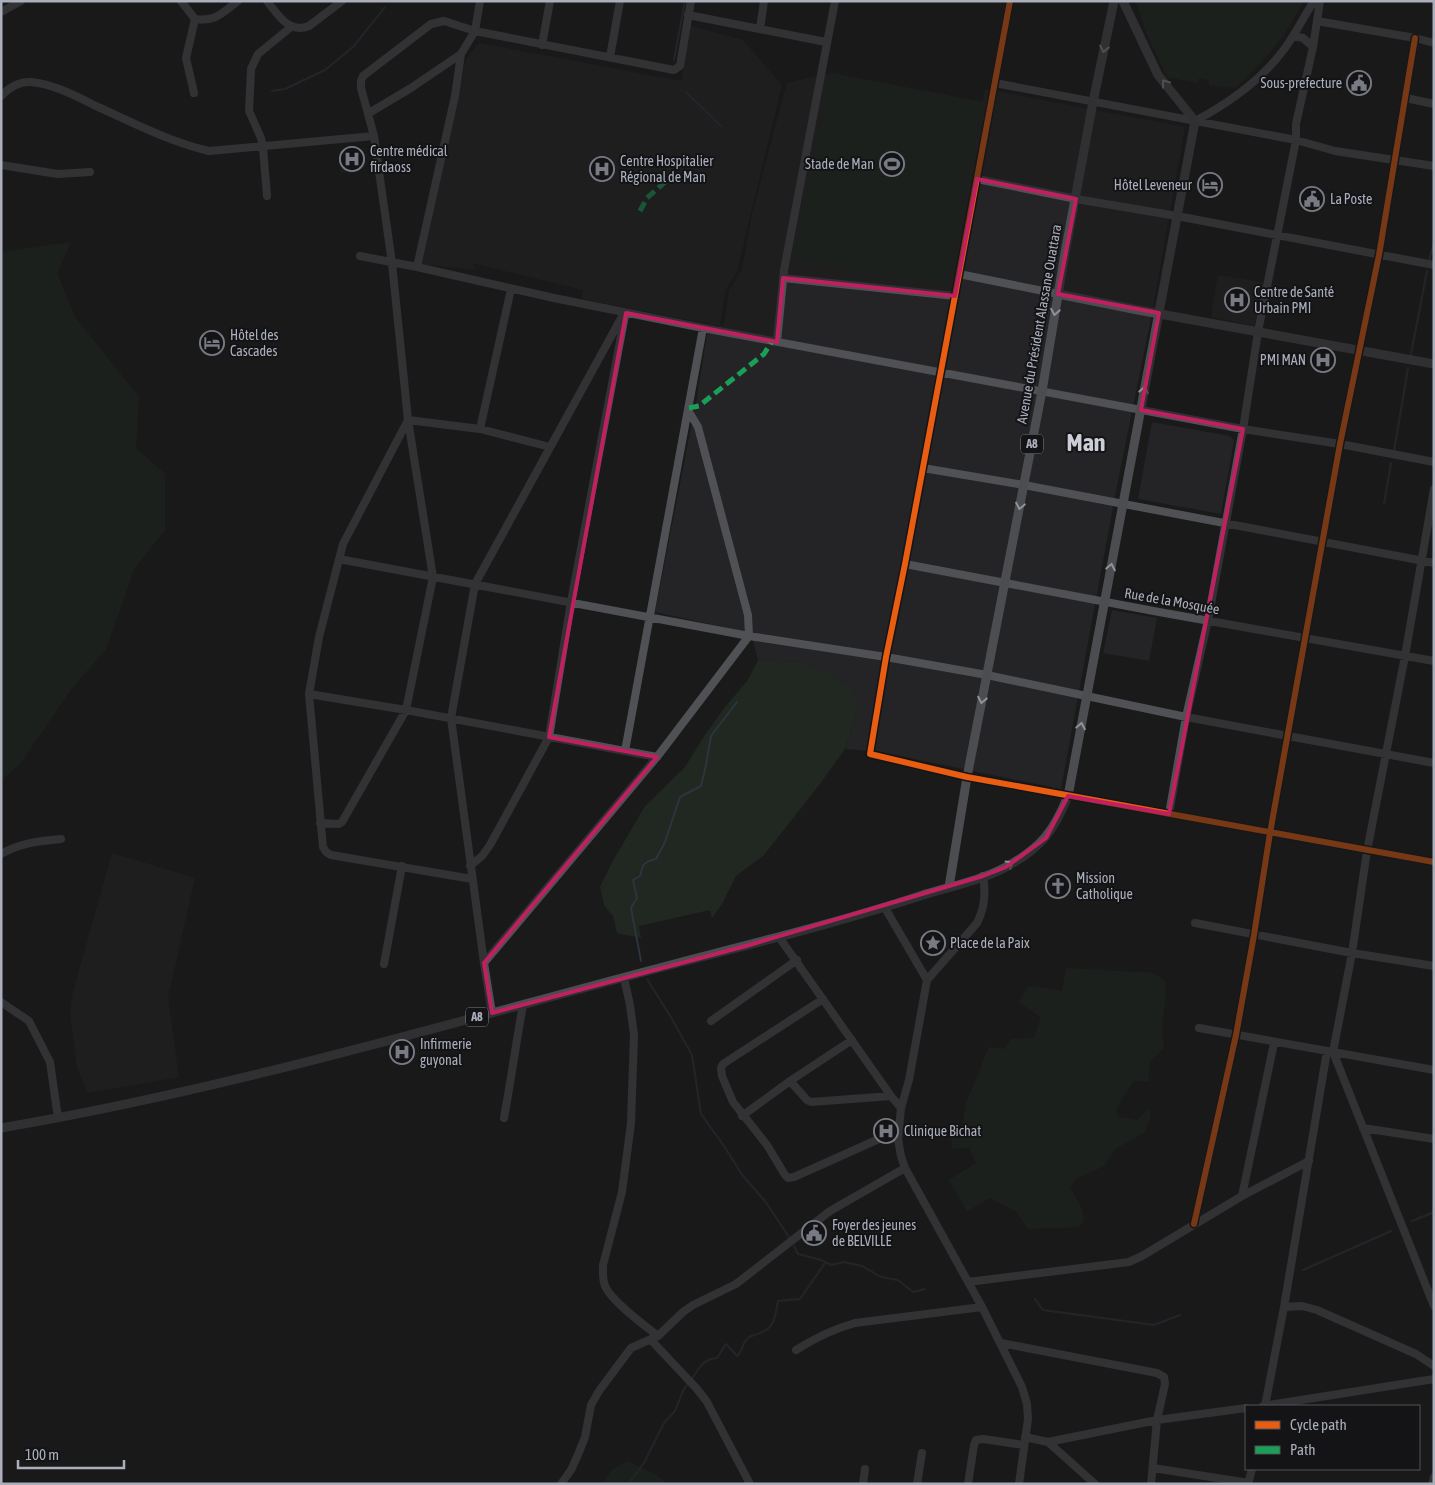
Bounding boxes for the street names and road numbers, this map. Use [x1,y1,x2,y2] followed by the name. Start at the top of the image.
[1014,223,1064,425] street label: Avenue du Président Alassane Ouattara
[1021,434,1043,454] road number: A8
[1123,585,1221,617] street label: Rue de la Mosquée
[466,1008,488,1026] road number: A8

